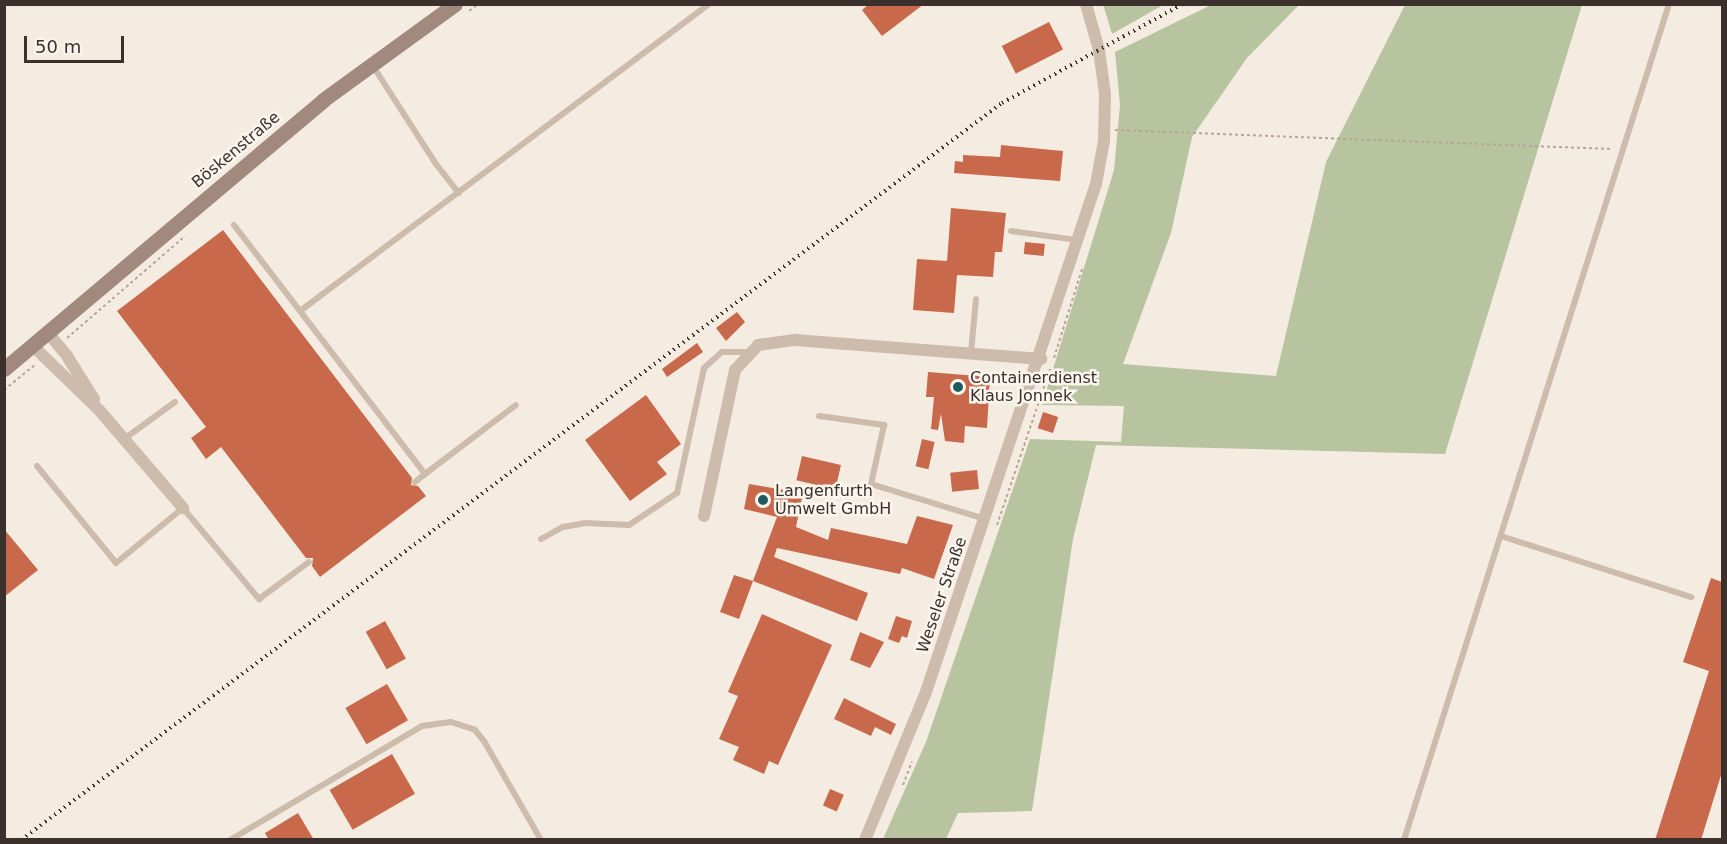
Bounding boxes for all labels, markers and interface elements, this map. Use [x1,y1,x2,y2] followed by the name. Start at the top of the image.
[27,24,128,62] scale bar
[35,36,81,57] text: 50 m
[188,108,284,192] street label: Böskenstraße
[970,368,1097,406] place label: Containerdienst Klaus Jonnek
[951,380,965,394] marker: Containerdienst Klaus Jonnek
[775,481,891,519] place label: Langenfurth Umwelt GmbH
[756,493,770,507] marker: Langenfurth Umwelt GmbH
[913,534,971,656] street label: Weseler Straße

